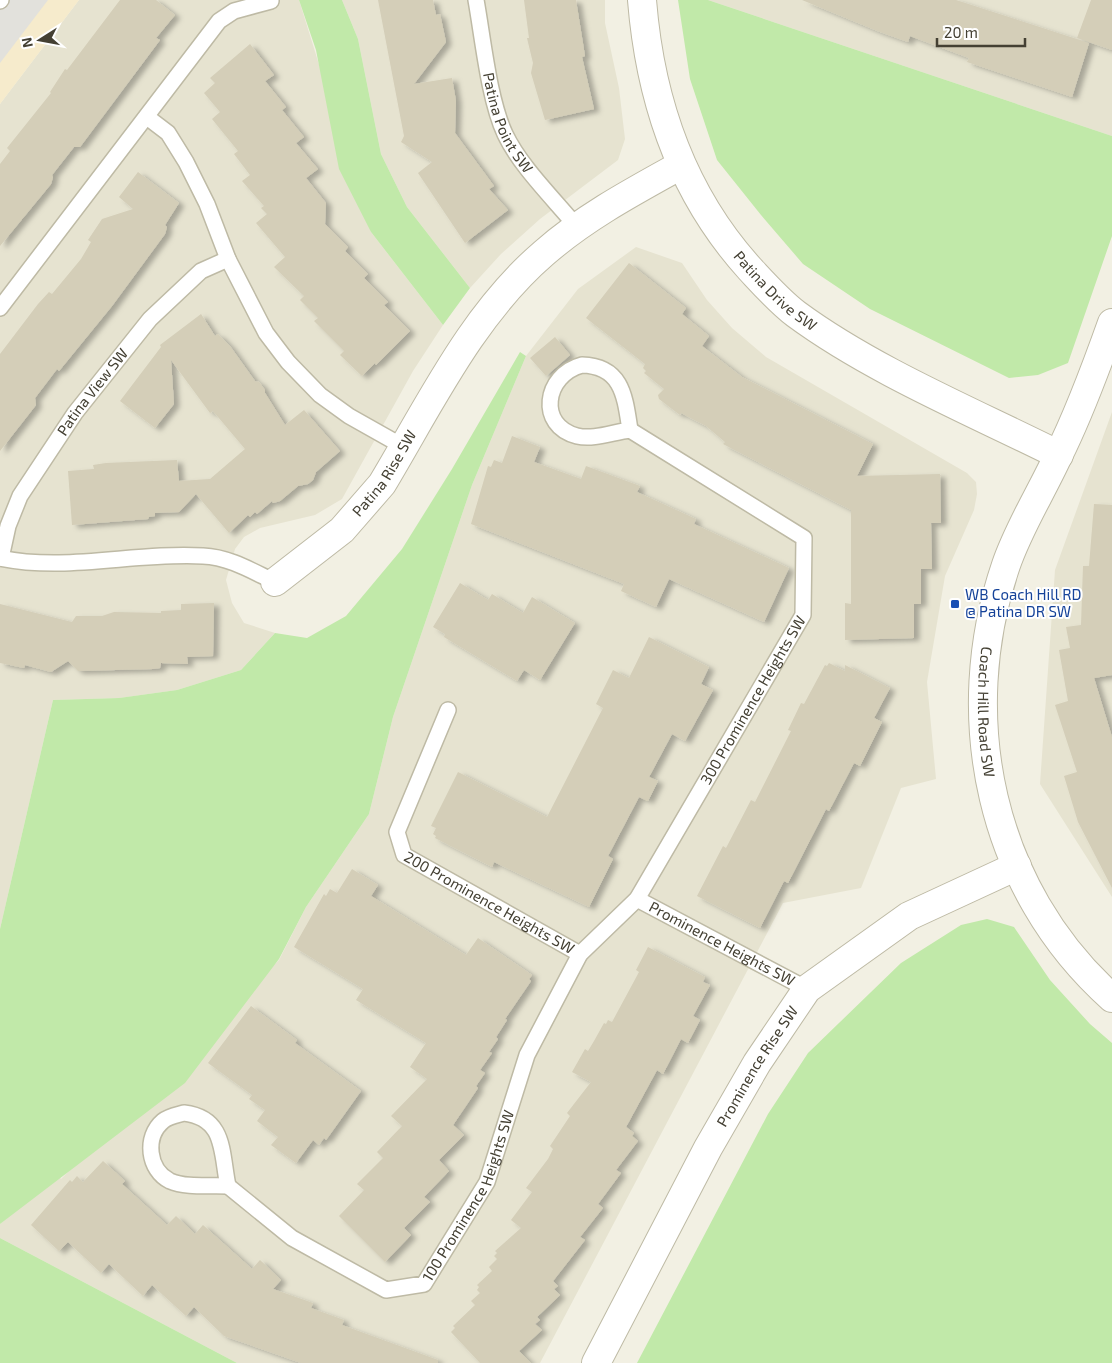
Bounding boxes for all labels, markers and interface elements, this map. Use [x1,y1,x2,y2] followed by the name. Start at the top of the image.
[15,15,65,65] north arrow
[937,15,1024,47] scale bar
[944,23,978,41] text: 20 m
[17,36,36,49] text: N
[480,71,537,176] street label: Patina Point SW
[730,247,821,334] street label: Patina Drive SW
[53,344,131,439] street label: Patina View SW
[348,426,420,520] street label: Patina Rise SW
[965,585,1081,620] place label: WB Coach Hill RD @ Patina DR SW
[949,598,961,610] marker: WB Coach Hill RD @ Patina DR SW
[696,612,809,787] street label: 300 Prominence Heights SW
[975,646,999,778] street label: Coach Hill Road SW
[401,847,578,957] street label: 200 Prominence Heights SW
[646,897,798,989] street label: Prominence Heights SW
[712,1002,801,1129] street label: Prominence Rise SW
[418,1108,517,1284] street label: 100 Prominence Heights SW

